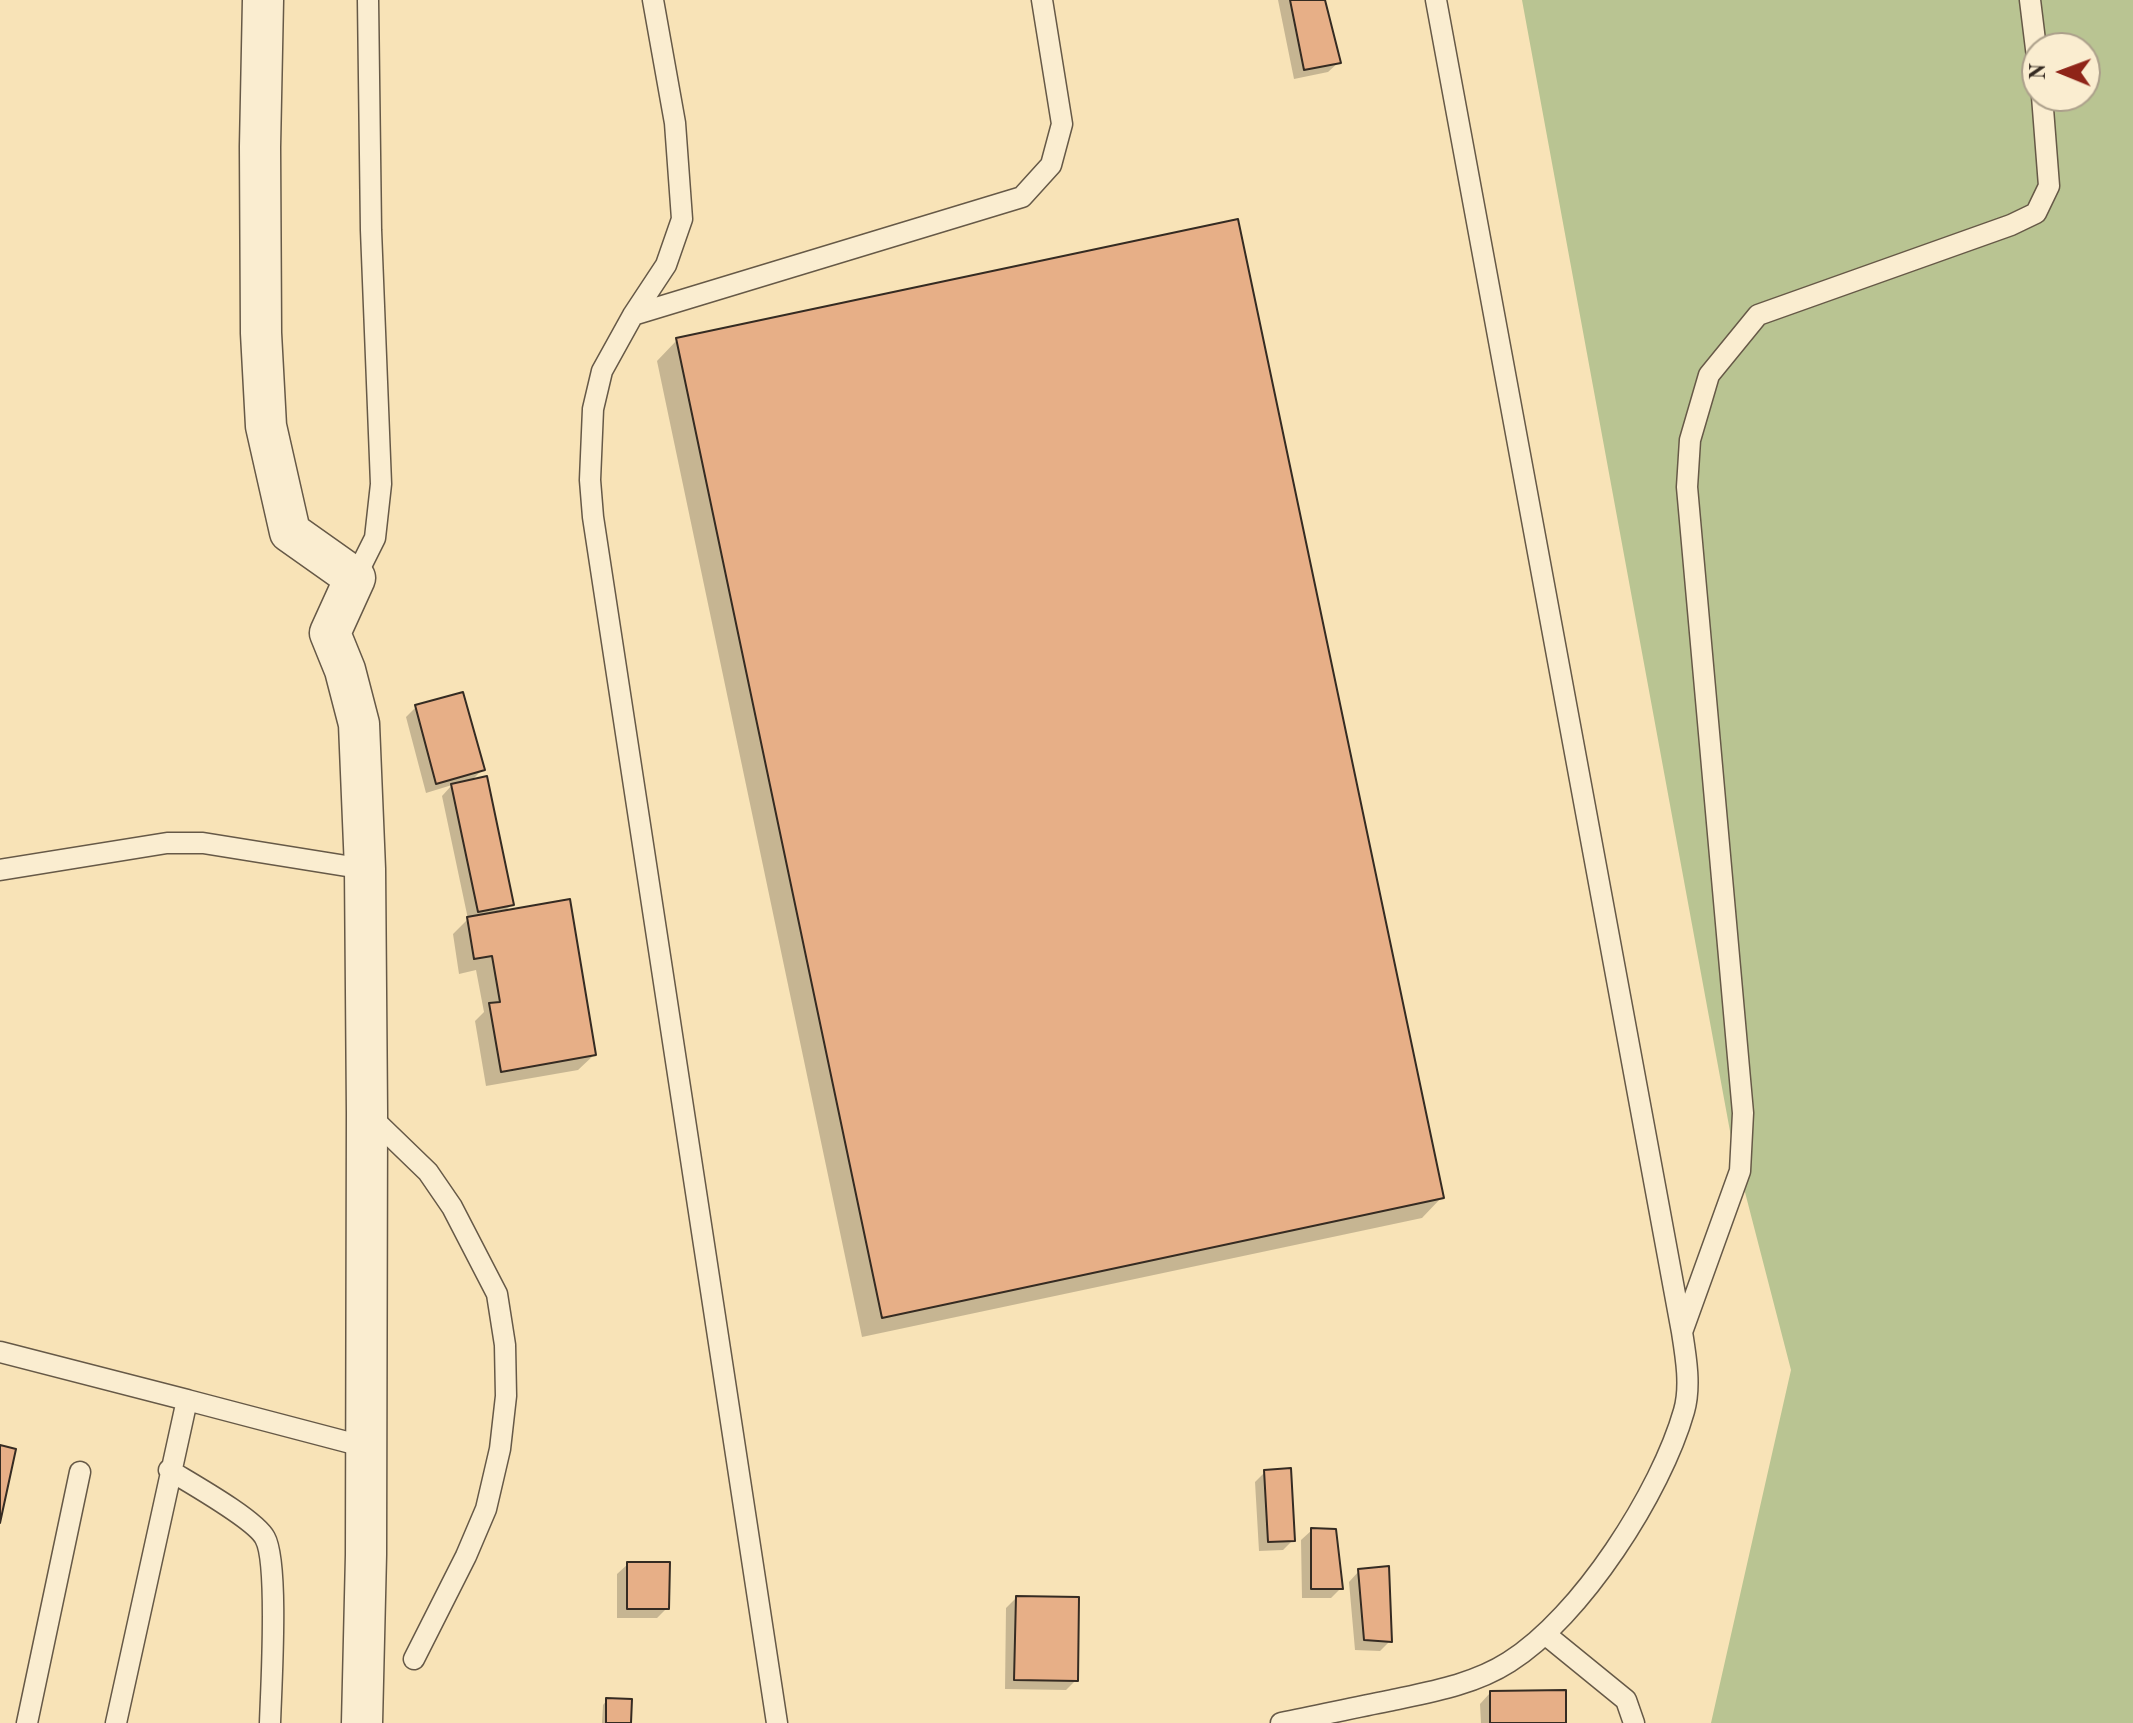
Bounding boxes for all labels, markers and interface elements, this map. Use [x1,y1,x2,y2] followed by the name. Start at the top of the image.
[2021,32,2101,112] north arrow
[2028,63,2050,80] text: N

